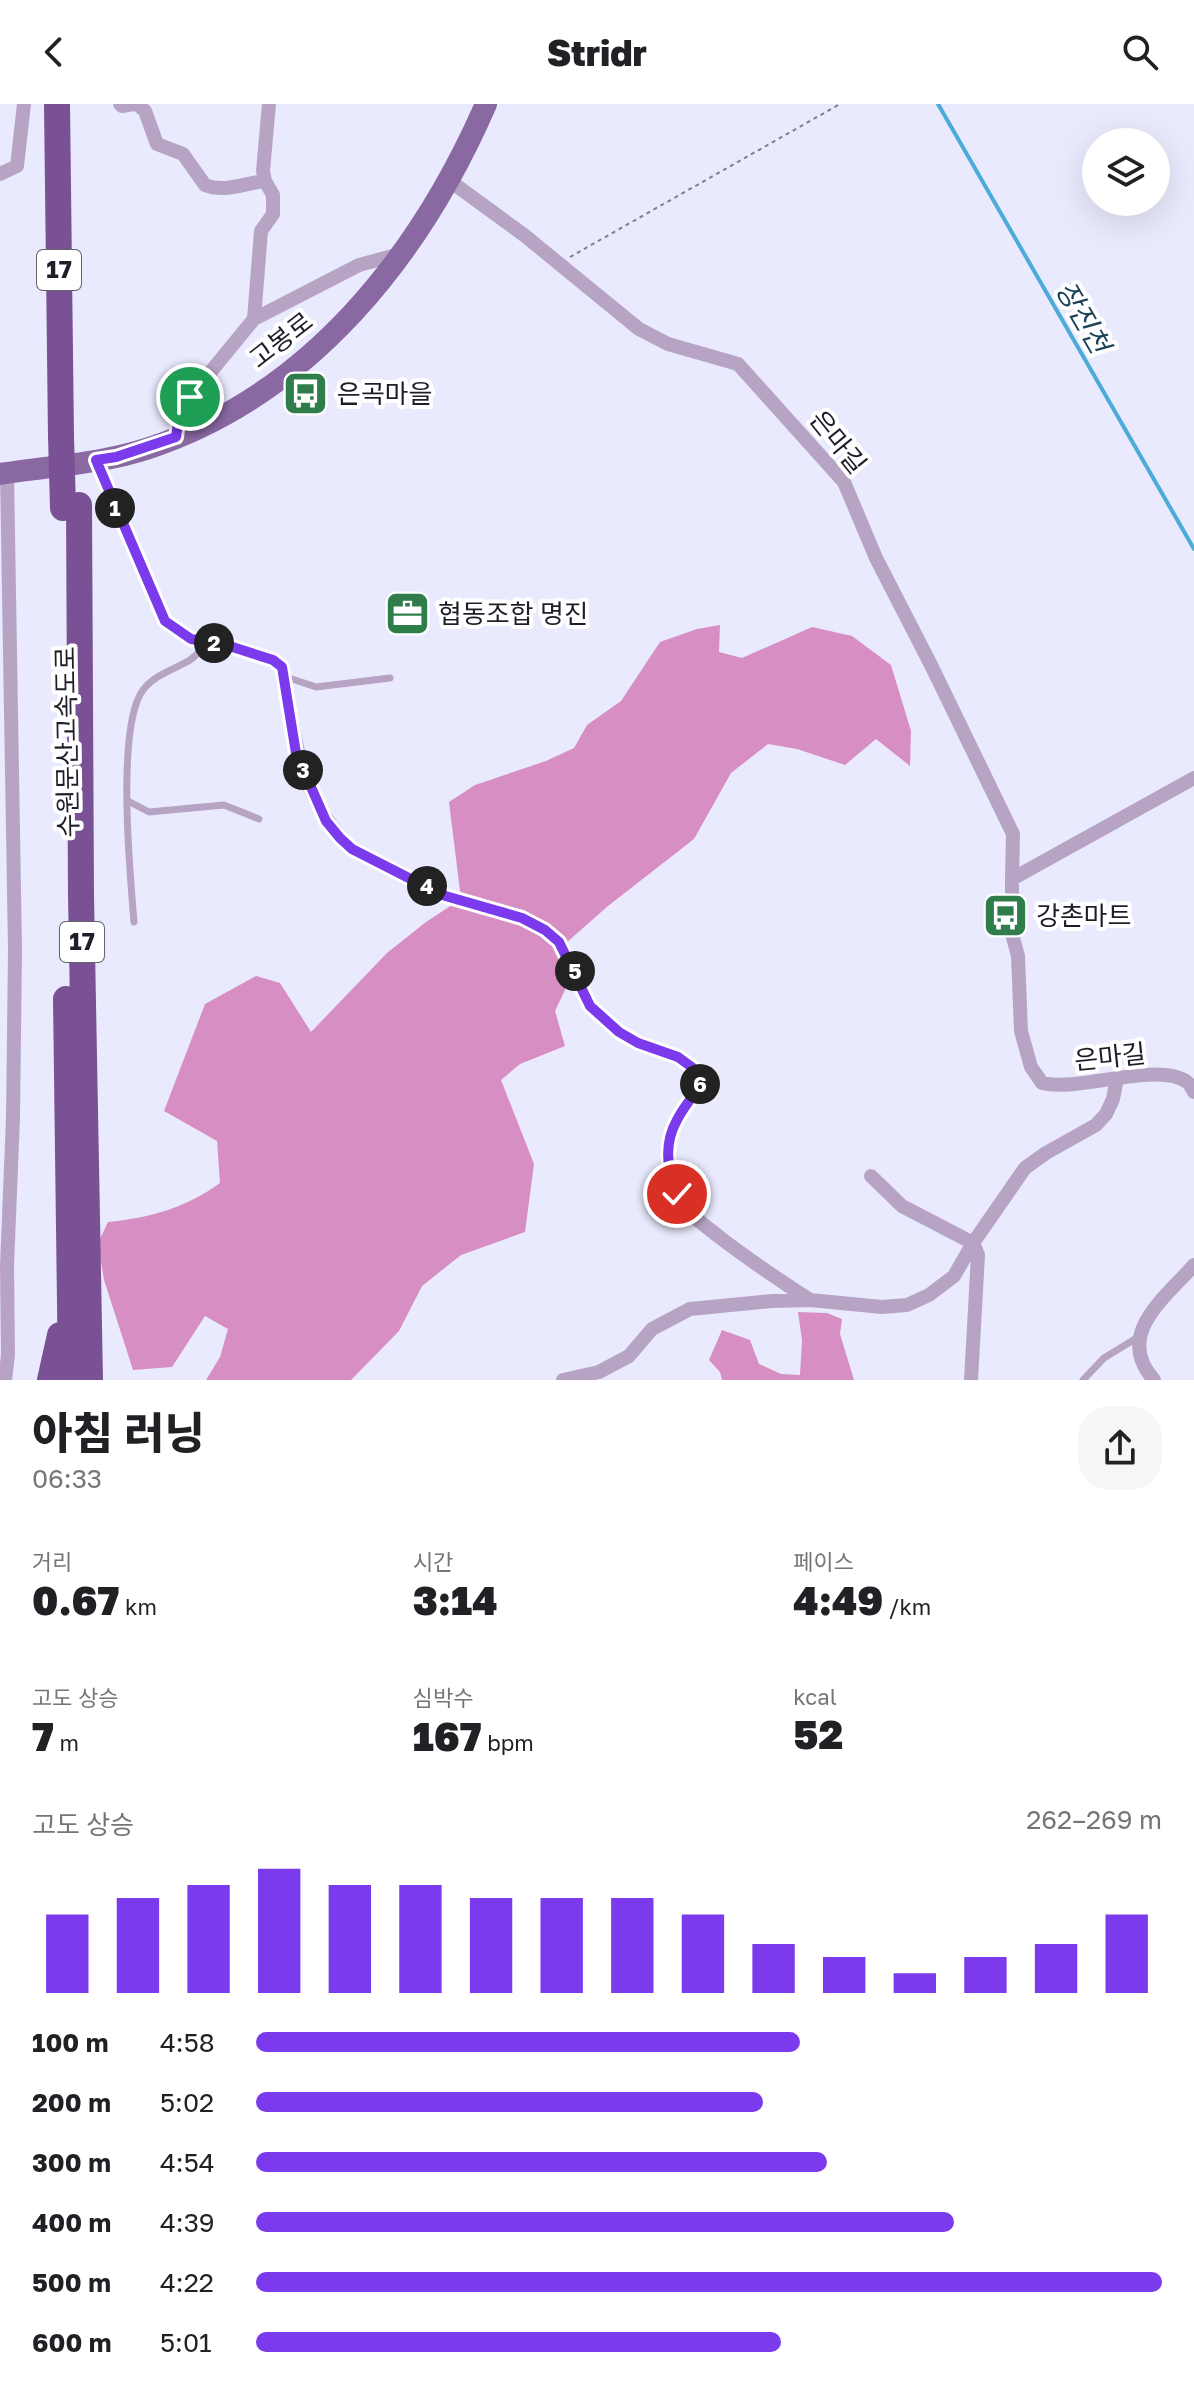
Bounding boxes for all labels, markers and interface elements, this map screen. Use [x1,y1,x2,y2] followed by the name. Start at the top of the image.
[32,30,76,74] icon: back
[1118,30,1162,74] icon: search
[547,31,647,74] text: Stridr
[1082,128,1170,216] map controls
[1082,128,1170,216] button: layers
[37,250,81,290] road number: 17
[1050,275,1119,361] water label: 장진천
[243,305,319,374] street label: 고봉로
[156,363,224,431] pin
[282,370,330,418] bus stop icon: 은곡마을
[168,375,212,419] icon: arrive
[337,378,433,409] place label: 은곡마을
[804,404,873,479] street label: 은마길
[95,488,135,528] pin: 1
[109,494,121,521] text: 1
[383,590,431,638] office icon: 협동조합 명진
[438,598,588,629] place label: 협동조합 명진
[194,623,234,663] pin: 2
[207,629,221,656] text: 2
[49,646,84,838] street label: 수원문산고속도로
[283,750,323,790] pin: 3
[296,756,310,783] text: 3
[407,866,447,906] pin: 4
[420,872,434,899] text: 4
[981,892,1029,940] bus stop icon: 강촌마트
[1036,900,1132,931] place label: 강촌마트
[60,922,104,962] road number: 17
[555,951,595,991] pin: 5
[568,957,582,984] text: 5
[1073,1037,1147,1076] street label: 은마길
[680,1064,720,1104] pin: 6
[693,1070,707,1097] text: 6
[643,1160,711,1228] pin
[655,1172,699,1216] icon: check
[32,1406,205,1459] text: 아침 러닝
[1078,1406,1162,1490] button: share
[32,1463,102,1494] text: 06:33
[32,1548,72,1575] text: 거리
[413,1548,453,1575] text: 시간
[793,1548,854,1575] text: 페이스
[32,1576,119,1624] text: 0.67
[413,1576,498,1624] text: 3:14
[793,1576,883,1624] text: 4:49
[119,1593,157,1620] text: km
[883,1593,931,1620] text: /km
[793,1683,837,1710] text: kcal
[32,1684,118,1711] text: 고도 상승
[413,1684,473,1711] text: 심박수
[793,1710,843,1758] text: 52
[32,1712,54,1760] text: 7
[413,1712,482,1760] text: 167
[54,1729,79,1756] text: m
[482,1729,534,1756] text: bpm
[1026,1804,1162,1835] text: 262–269 m
[32,1809,134,1840] text: 고도 상승
[32,2027,108,2058] text: 100 m
[160,2027,215,2058] text: 4:58
[32,2087,111,2118] text: 200 m
[160,2087,214,2118] text: 5:02
[32,2147,111,2178] text: 300 m
[160,2147,215,2178] text: 4:54
[32,2207,111,2238] text: 400 m
[160,2207,215,2238] text: 4:39
[32,2267,111,2298] text: 500 m
[160,2267,214,2298] text: 4:22
[32,2327,112,2358] text: 600 m
[160,2327,212,2358] text: 5:01

